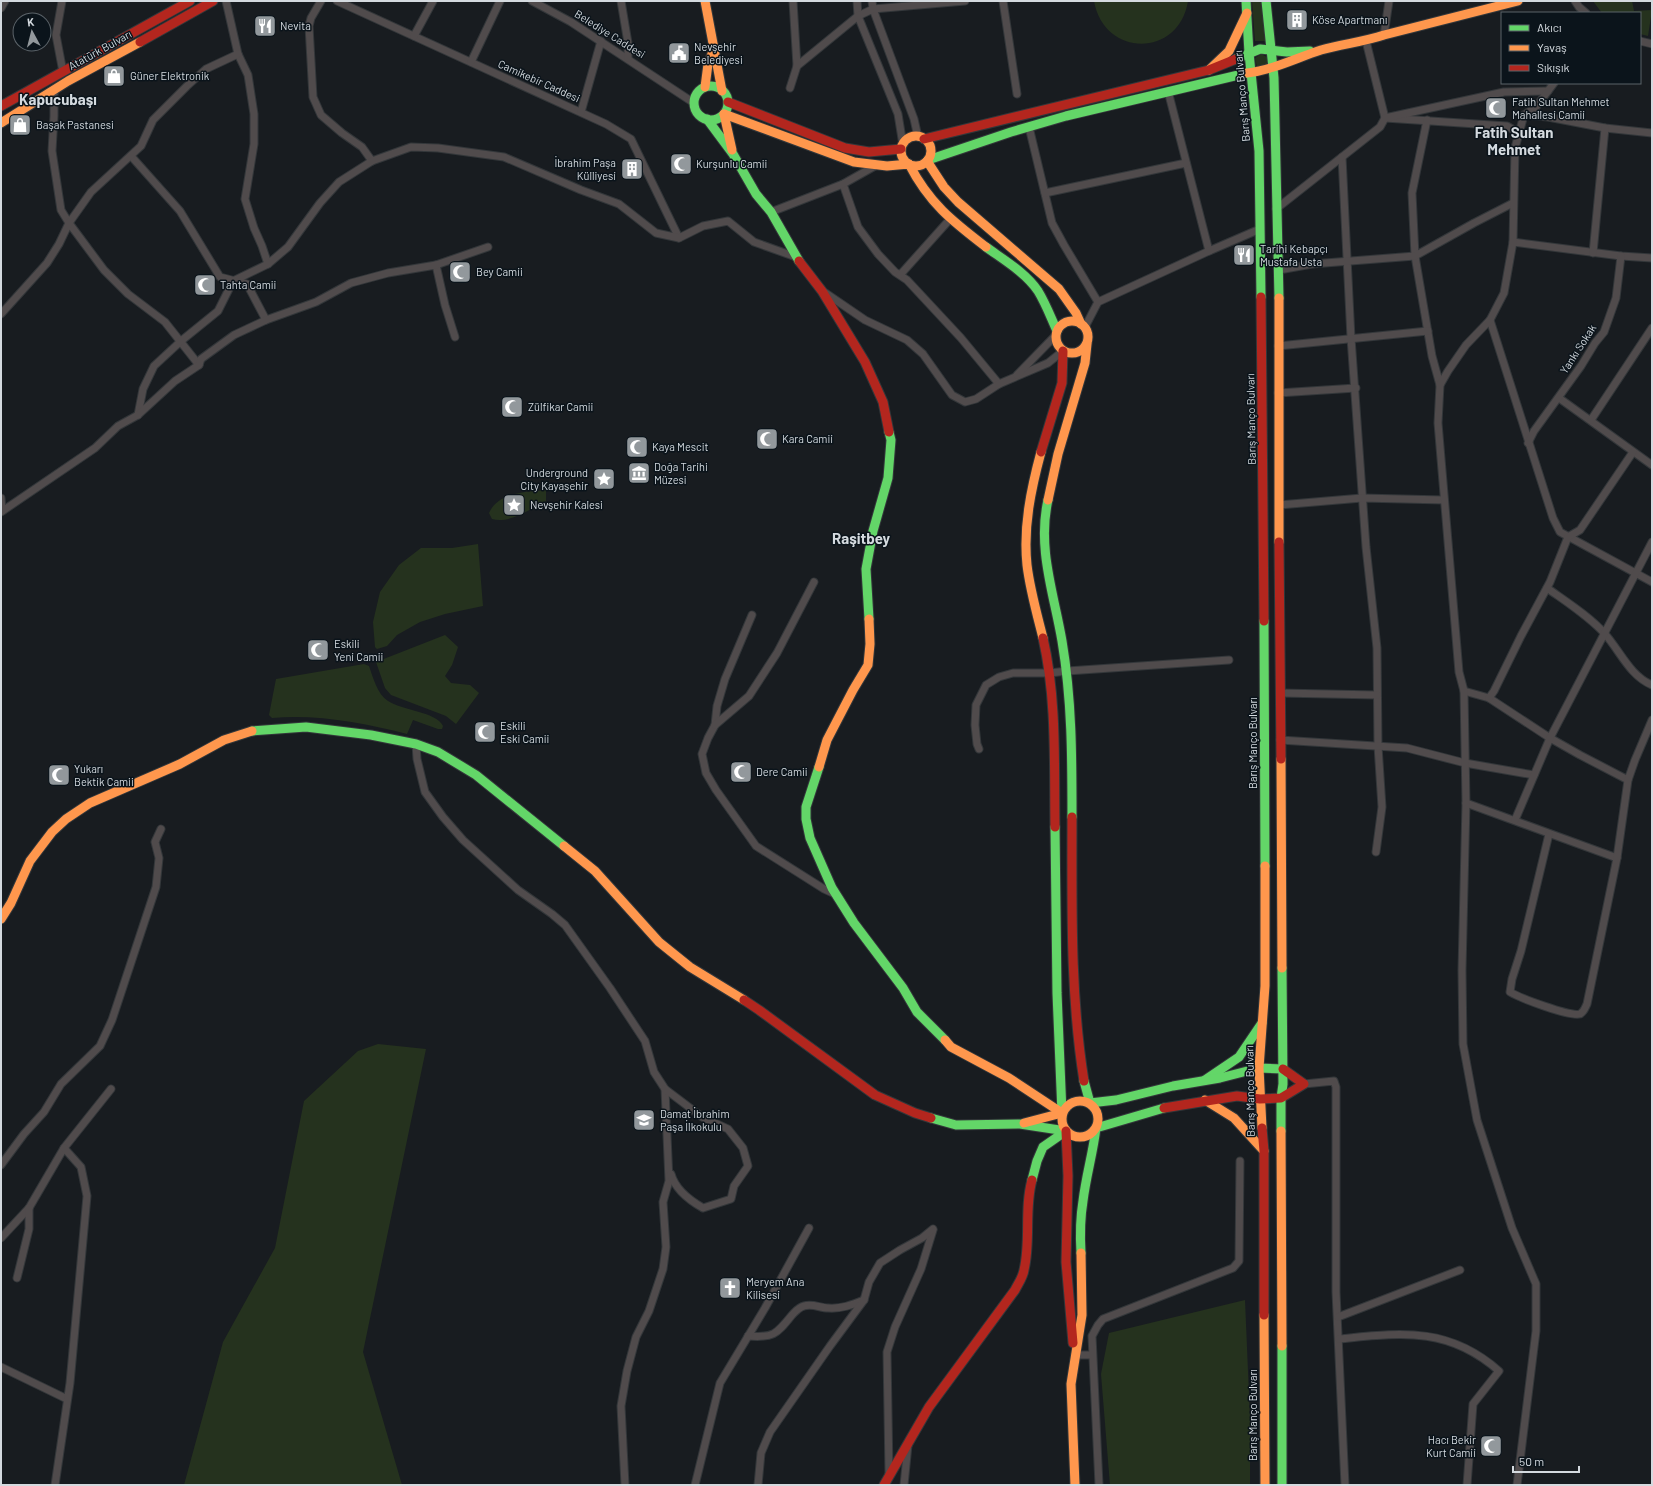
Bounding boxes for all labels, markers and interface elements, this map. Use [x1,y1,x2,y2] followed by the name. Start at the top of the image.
[572,7,648,61] street label: Belediye Caddesi
[1284,7,1310,33] building icon: Köse Apartmanı
[12,12,52,52] north arrow
[1501,12,1641,84] legend
[252,13,278,39] restaurant icon: Nevita
[1312,13,1387,26] place label: Köse Apartmanı
[27,15,35,28] text: K
[280,19,311,32] place label: Nevita
[1537,20,1562,34] text: Akıcı
[66,27,134,72] street label: Atatürk Bulvarı
[666,40,692,66] public building icon: Nevşehir Belediyesi
[694,40,743,66] place label: Nevşehir Belediyesi
[1537,40,1567,54] text: Yavaş
[1231,50,1252,142] street label: Barış Manço Bulvarı
[496,57,582,105] street label: Camikebir Caddesi
[1537,60,1569,74] text: Sıkışık
[101,63,127,89] shop icon: Güner Elektronik
[130,69,210,82] place label: Güner Elektronik
[19,90,97,108] district label: Kapucubaşı
[1483,95,1509,121] mosque icon: Fatih Sultan Mehmet Mahallesi Camii
[1512,95,1609,121] place label: Fatih Sultan Mehmet Mahallesi Camii
[7,112,33,138] shop icon: Başak Pastanesi
[36,118,114,131] place label: Başak Pastanesi
[1475,123,1553,158] district label: Fatih Sultan Mehmet
[668,151,694,177] mosque icon: Kurşunlu Camii
[554,155,616,182] place label: İbrahim Paşa Külliyesi
[619,156,645,182] building icon: İbrahim Paşa Külliyesi
[696,157,767,170] place label: Kurşunlu Camii
[1231,242,1257,268] restaurant icon: Tarihi Kebapçı Mustafa Usta
[1260,242,1328,268] place label: Tarihi Kebapçı Mustafa Usta
[447,259,473,285] mosque icon: Bey Camii
[476,265,523,278] place label: Bey Camii
[192,272,218,298] mosque icon: Tahta Camii
[220,278,277,291] place label: Tahta Camii
[1557,321,1599,376] street label: Yankı Sokak
[1243,373,1258,465] street label: Barış Manço Bulvarı
[499,394,525,420] mosque icon: Zülfikar Camii
[528,400,594,413] place label: Zülfikar Camii
[754,426,780,452] mosque icon: Kara Camii
[782,432,833,445] place label: Kara Camii
[624,434,650,460] mosque icon: Kaya Mescit
[652,440,709,453] place label: Kaya Mescit
[626,460,652,486] museum icon: Doğa Tarihi Müzesi
[654,460,708,486] place label: Doğa Tarihi Müzesi
[520,466,588,492] place label: Underground City Kayaşehir
[591,466,617,492] place icon: Underground City Kayaşehir
[501,492,527,518] place icon: Nevşehir Kalesi
[530,498,603,511] place label: Nevşehir Kalesi
[832,529,890,547] district label: Raşitbey
[305,637,331,663] mosque icon: Eskili Yeni Camii
[334,637,383,663] place label: Eskili Yeni Camii
[1246,697,1259,789] street label: Barış Manço Bulvarı
[472,719,498,745] mosque icon: Eskili Eski Camii
[500,719,550,745] place label: Eskili Eski Camii
[728,759,754,785] mosque icon: Dere Camii
[46,762,72,788] mosque icon: Yukarı Bektik Camii
[74,762,134,788] place label: Yukarı Bektik Camii
[756,765,808,778] place label: Dere Camii
[1242,1045,1257,1137] street label: Barış Manço Bulvarı
[660,1106,730,1133] place label: Damat İbrahim Paşa İlkokulu
[631,1107,657,1133] school or university icon: Damat İbrahim Paşa İlkokulu
[717,1275,743,1301] church icon: Meryem Ana Kilisesi
[746,1275,804,1301] place label: Meryem Ana Kilisesi
[1246,1369,1259,1461] street label: Barış Manço Bulvarı
[1426,1433,1476,1459] place label: Hacı Bekir Kurt Camii
[1478,1433,1504,1459] mosque icon: Hacı Bekir Kurt Camii
[1513,1448,1579,1474] scale bar
[1519,1454,1544,1468] text: 50 m

